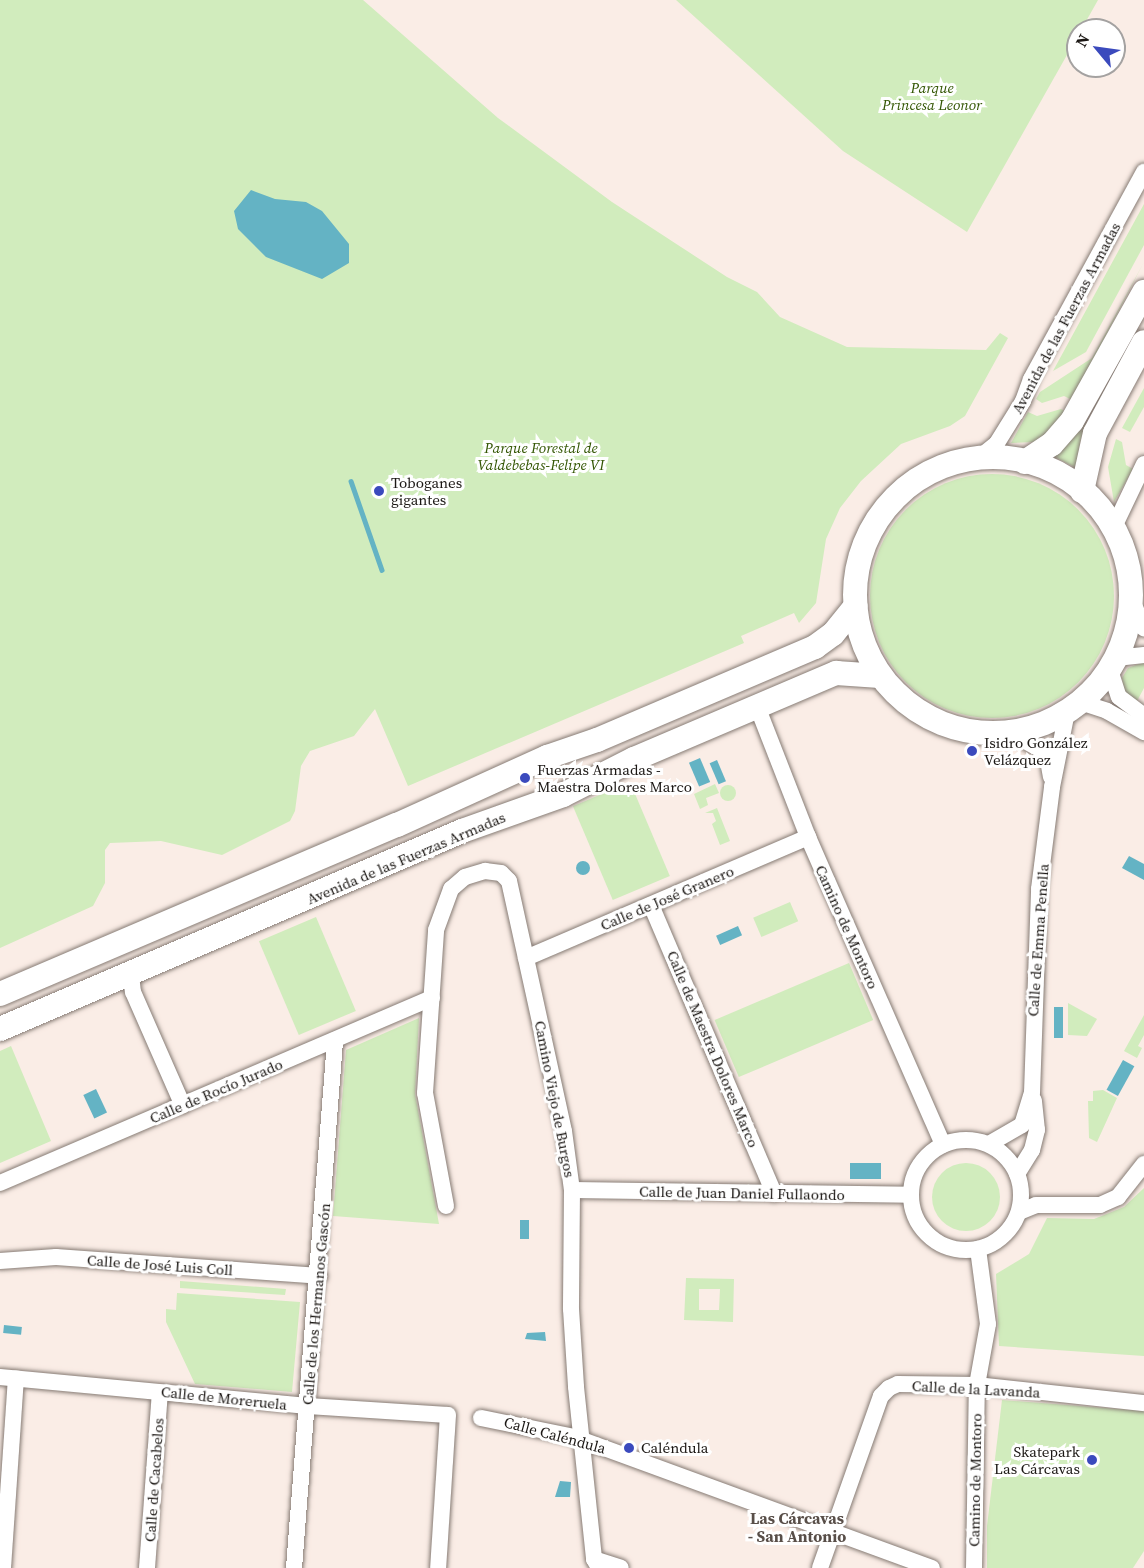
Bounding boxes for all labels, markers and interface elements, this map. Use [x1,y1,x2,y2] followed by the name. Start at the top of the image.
[1066,18,1126,78] north arrow
[1070,30,1094,51] text: N
[882,78,982,113] park label: Parque Princesa Leonor
[1008,219,1124,417] street label: Avenida de las Fuerzas Armadas
[477,438,605,473] park label: Parque Forestal de Valdebebas-Felipe VI
[391,473,462,508] place label: Toboganes gigantes
[372,484,386,498] marker: Toboganes gigantes
[984,733,1088,768] place label: Isidro González Velázquez
[965,744,979,758] marker: Isidro González Velázquez
[537,760,692,795] place label: Fuerzas Armadas - Maestra Dolores Marco
[518,771,532,785] marker: Fuerzas Armadas - Maestra Dolores Marco
[304,808,508,908] street label: Avenida de las Fuerzas Armadas
[598,862,736,934] street label: Calle de José Granero
[812,862,882,992] street label: Camino de Montoro
[1024,863,1052,1017] street label: Calle de Emma Penella
[663,948,763,1150] street label: Calle de Maestra Dolores Marco
[531,1019,579,1179] street label: Camino Viejo de Burgos
[147,1055,285,1127] street label: Calle de Rocío Jurado
[639,1182,845,1204] street label: Calle de Juan Daniel Fullaondo
[298,1202,334,1406] street label: Calle de los Hermanos Gascón
[86,1251,234,1279] street label: Calle de José Luis Coll
[911,1377,1041,1401] street label: Calle de la Lavanda
[160,1382,288,1414] street label: Calle de Moreruela
[502,1413,608,1457] street label: Calle Caléndula
[965,1413,985,1547] street label: Camino de Montoro
[141,1417,167,1543] street label: Calle de Cacabelos
[641,1439,708,1457] place label: Caléndula
[622,1441,636,1455] marker: Caléndula
[994,1442,1080,1477] place label: Skatepark Las Cárcavas
[1085,1453,1099,1467] marker: Skatepark Las Cárcavas
[748,1508,846,1546] district label: Las Cárcavas - San Antonio

